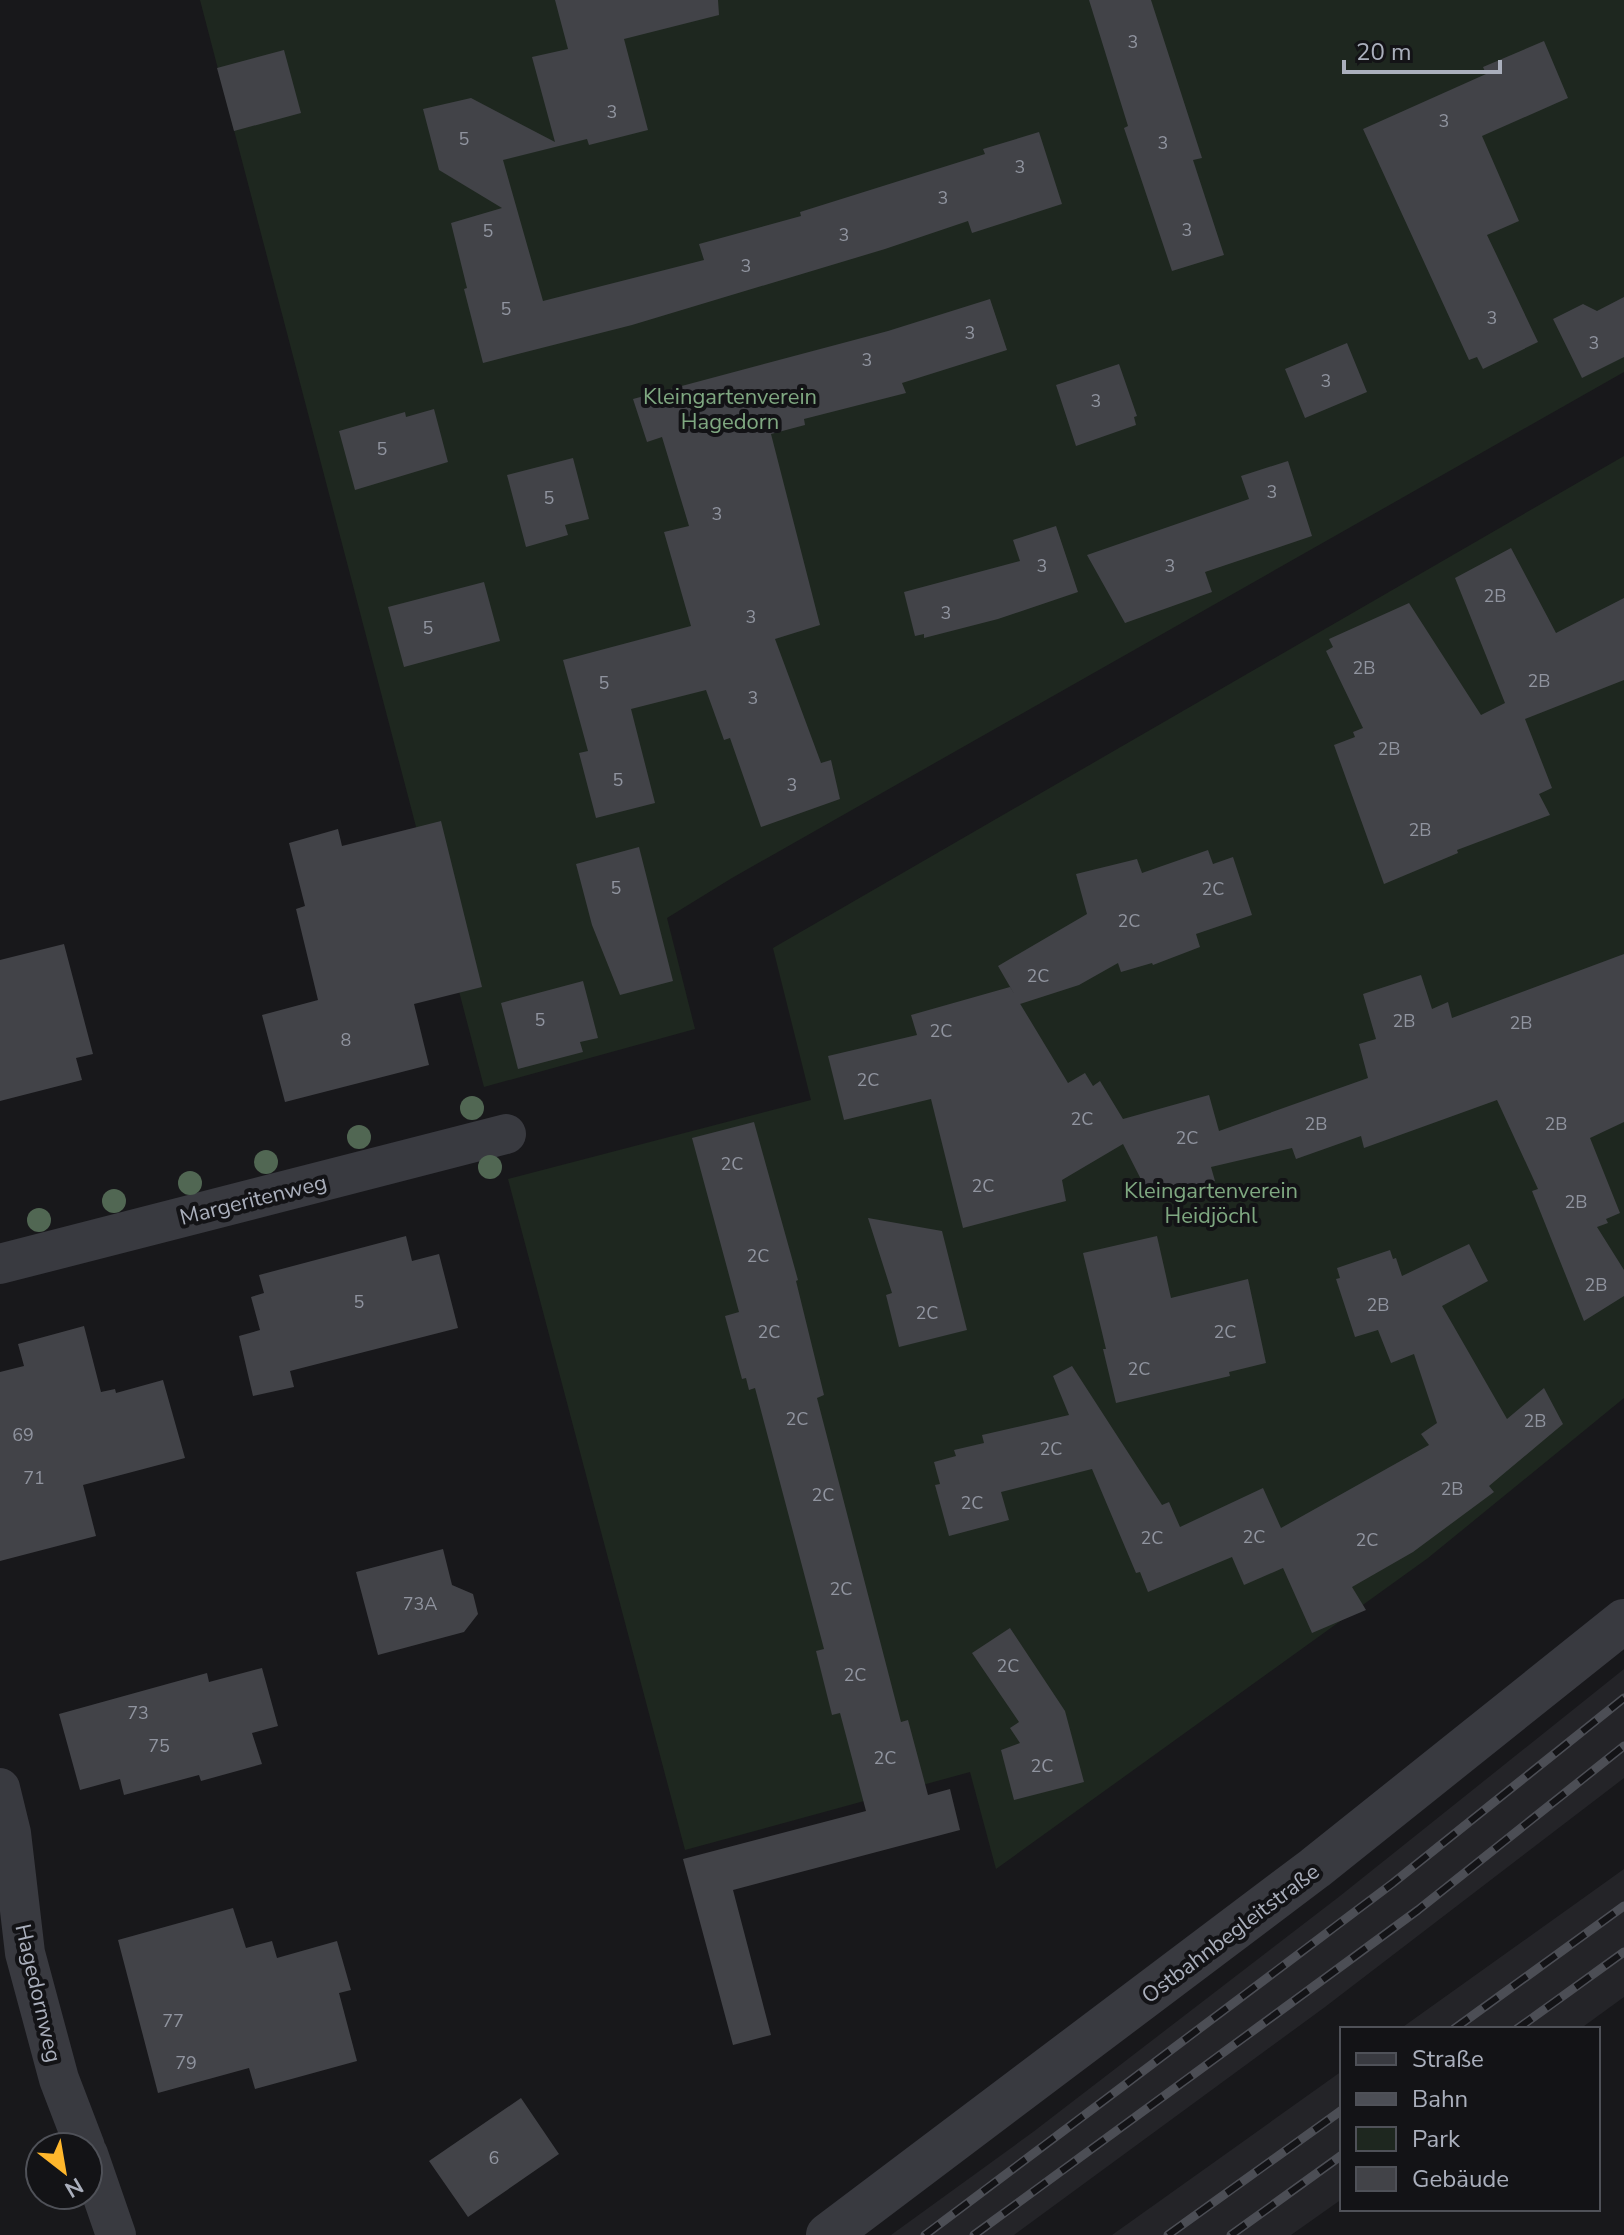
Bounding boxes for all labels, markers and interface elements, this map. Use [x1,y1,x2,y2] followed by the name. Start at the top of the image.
[1344,24,1500,74] scale bar
[1128,30,1138,54] house number: 3
[1356,36,1412,68] text: 20 m
[607,100,617,124] house number: 3
[1439,109,1449,133] house number: 3
[459,127,469,151] house number: 5
[1158,131,1168,155] house number: 3
[1015,155,1025,179] house number: 3
[938,186,948,210] house number: 3
[1182,218,1192,242] house number: 3
[483,219,493,243] house number: 5
[839,223,849,247] house number: 3
[741,254,751,278] house number: 3
[501,297,511,321] house number: 5
[1487,306,1497,330] house number: 3
[965,321,975,345] house number: 3
[1589,331,1599,355] house number: 3
[862,348,872,372] house number: 3
[1321,369,1331,393] house number: 3
[643,382,817,437] park label: Kleingartenverein Hagedorn
[1091,389,1101,413] house number: 3
[377,437,387,461] house number: 5
[1267,480,1277,504] house number: 3
[544,486,554,510] house number: 5
[712,502,722,526] house number: 3
[1037,554,1047,578] house number: 3
[1165,554,1175,578] house number: 3
[1484,584,1506,608] house number: 2B
[941,601,951,625] house number: 3
[746,605,756,629] house number: 3
[423,616,433,640] house number: 5
[1353,656,1375,680] house number: 2B
[1528,669,1550,693] house number: 2B
[599,671,609,695] house number: 5
[748,686,758,710] house number: 3
[1378,737,1400,761] house number: 2B
[613,768,623,792] house number: 5
[787,773,797,797] house number: 3
[1409,818,1431,842] house number: 2B
[611,876,621,900] house number: 5
[1202,877,1224,901] house number: 2C
[1118,909,1140,933] house number: 2C
[1027,964,1049,988] house number: 2C
[535,1008,545,1032] house number: 5
[1393,1009,1415,1033] house number: 2B
[1510,1011,1532,1035] house number: 2B
[930,1019,952,1043] house number: 2C
[341,1028,351,1052] house number: 8
[857,1068,879,1092] house number: 2C
[1071,1107,1093,1131] house number: 2C
[1305,1112,1327,1136] house number: 2B
[1545,1112,1567,1136] house number: 2B
[1176,1126,1198,1150] house number: 2C
[721,1152,743,1176] house number: 2C
[177,1167,330,1233] street label: Margeritenweg
[972,1174,994,1198] house number: 2C
[1124,1176,1298,1231] park label: Kleingartenverein Heidjöchl
[1565,1190,1587,1214] house number: 2B
[747,1244,769,1268] house number: 2C
[1585,1273,1607,1297] house number: 2B
[354,1290,364,1314] house number: 5
[1367,1293,1389,1317] house number: 2B
[916,1301,938,1325] house number: 2C
[758,1320,780,1344] house number: 2C
[1214,1320,1236,1344] house number: 2C
[1128,1357,1150,1381] house number: 2C
[786,1407,808,1431] house number: 2C
[1524,1409,1546,1433] house number: 2B
[12,1423,34,1447] house number: 69
[1040,1437,1062,1461] house number: 2C
[23,1466,45,1490] house number: 71
[1441,1477,1463,1501] house number: 2B
[812,1483,834,1507] house number: 2C
[961,1491,983,1515] house number: 2C
[1243,1525,1265,1549] house number: 2C
[1141,1526,1163,1550] house number: 2C
[1356,1528,1378,1552] house number: 2C
[830,1577,852,1601] house number: 2C
[403,1592,437,1616] house number: 73A
[997,1654,1019,1678] house number: 2C
[844,1663,866,1687] house number: 2C
[127,1701,149,1725] house number: 73
[148,1734,170,1758] house number: 75
[874,1746,896,1770] house number: 2C
[1031,1754,1053,1778] house number: 2C
[1135,1857,1326,2011] street label: Ostbahnbegleitstraße
[8,1921,69,2065] street label: Hagedornweg
[162,2009,184,2033] house number: 77
[1340,2027,1600,2211] legend
[1412,2043,1484,2075] text: Straße
[175,2051,197,2075] house number: 79
[1412,2083,1468,2115] text: Bahn
[1412,2123,1461,2155] text: Park
[24,2131,104,2211] north arrow
[489,2146,499,2170] house number: 6
[1412,2163,1509,2195] text: Gebäude
[59,2170,89,2204] text: N

